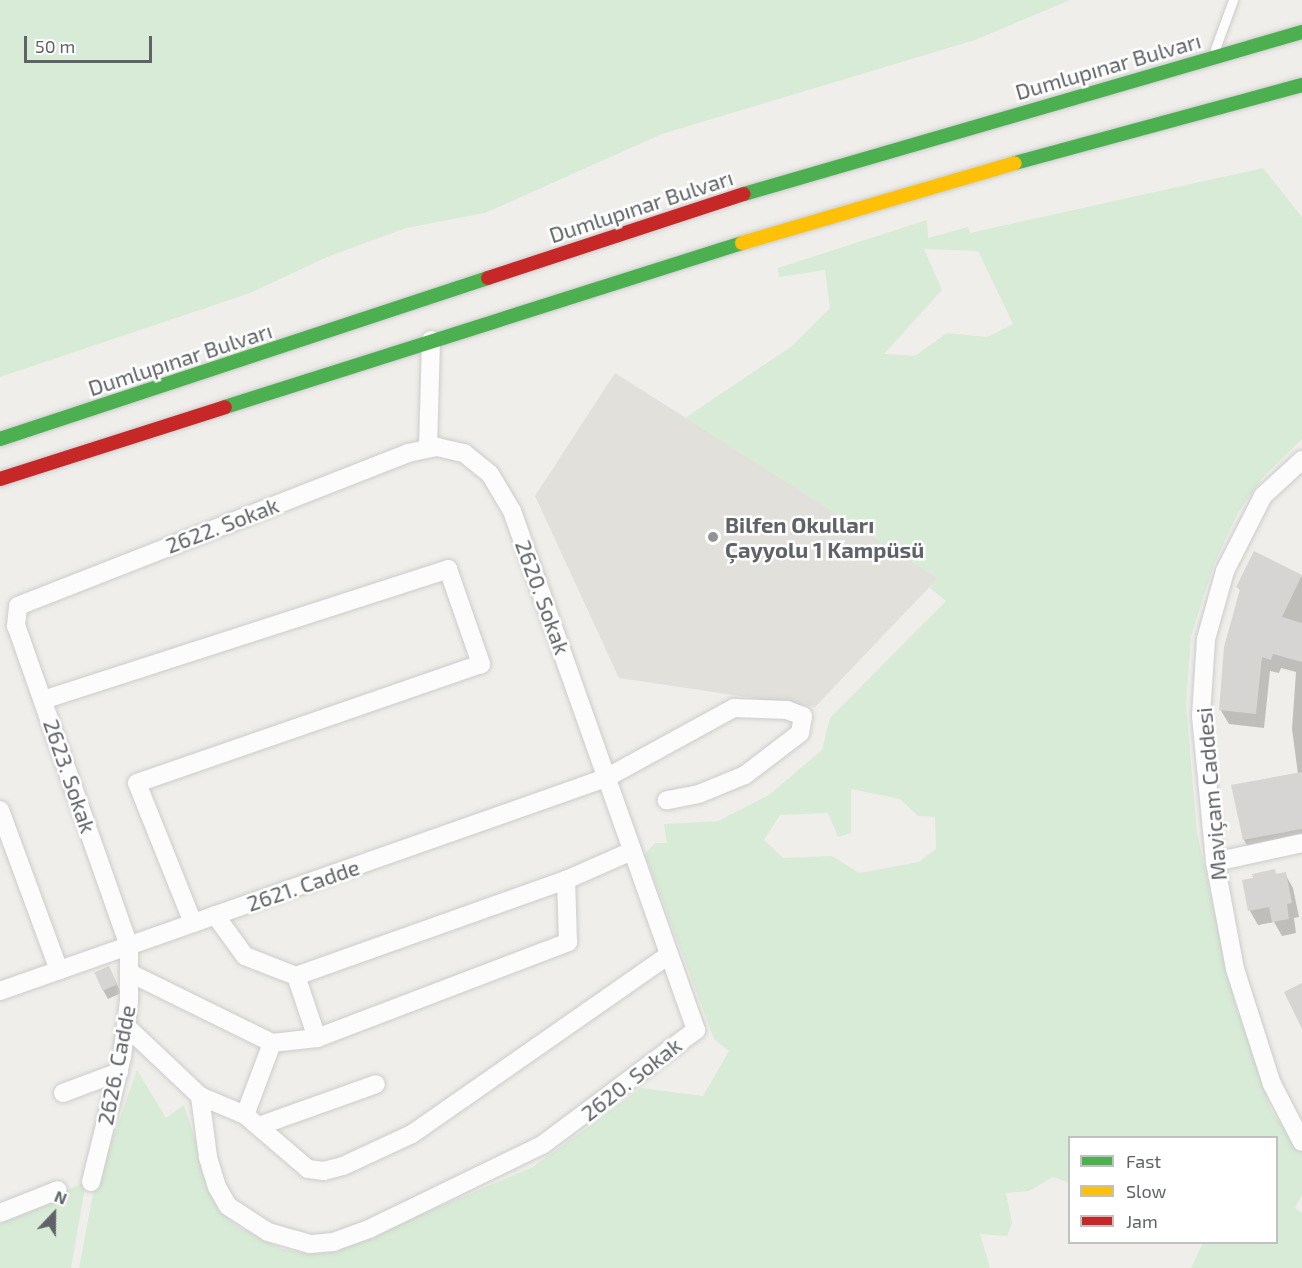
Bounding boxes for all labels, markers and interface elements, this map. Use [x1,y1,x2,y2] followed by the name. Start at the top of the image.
[27,24,154,62] scale bar
[1012,27,1204,105] street label: Dumlupınar Bulvarı
[35,35,75,57] text: 50 m
[545,164,737,248] street label: Dumlupınar Bulvarı
[84,317,276,401] street label: Dumlupınar Bulvarı
[162,491,282,559] street label: 2622. Sokak
[725,511,924,562] place label: Bilfen Okulları Çayyolu 1 Kampüsü
[706,530,720,544] marker: Bilfen Okulları Çayyolu 1 Kampüsü
[510,536,576,658] street label: 2620. Sokak
[1190,706,1232,882] street label: Maviçam Caddesi
[38,716,102,836] street label: 2623. Sokak
[243,853,363,917] street label: 2621. Cadde
[91,1003,141,1127] street label: 2626. Cadde
[576,1032,686,1126] street label: 2620. Sokak
[1068,1136,1278,1244] legend
[1126,1150,1161,1172] text: Fast
[1126,1180,1166,1202] text: Slow
[24,1184,84,1244] north arrow
[52,1186,70,1208] text: N
[1126,1210,1158,1232] text: Jam

